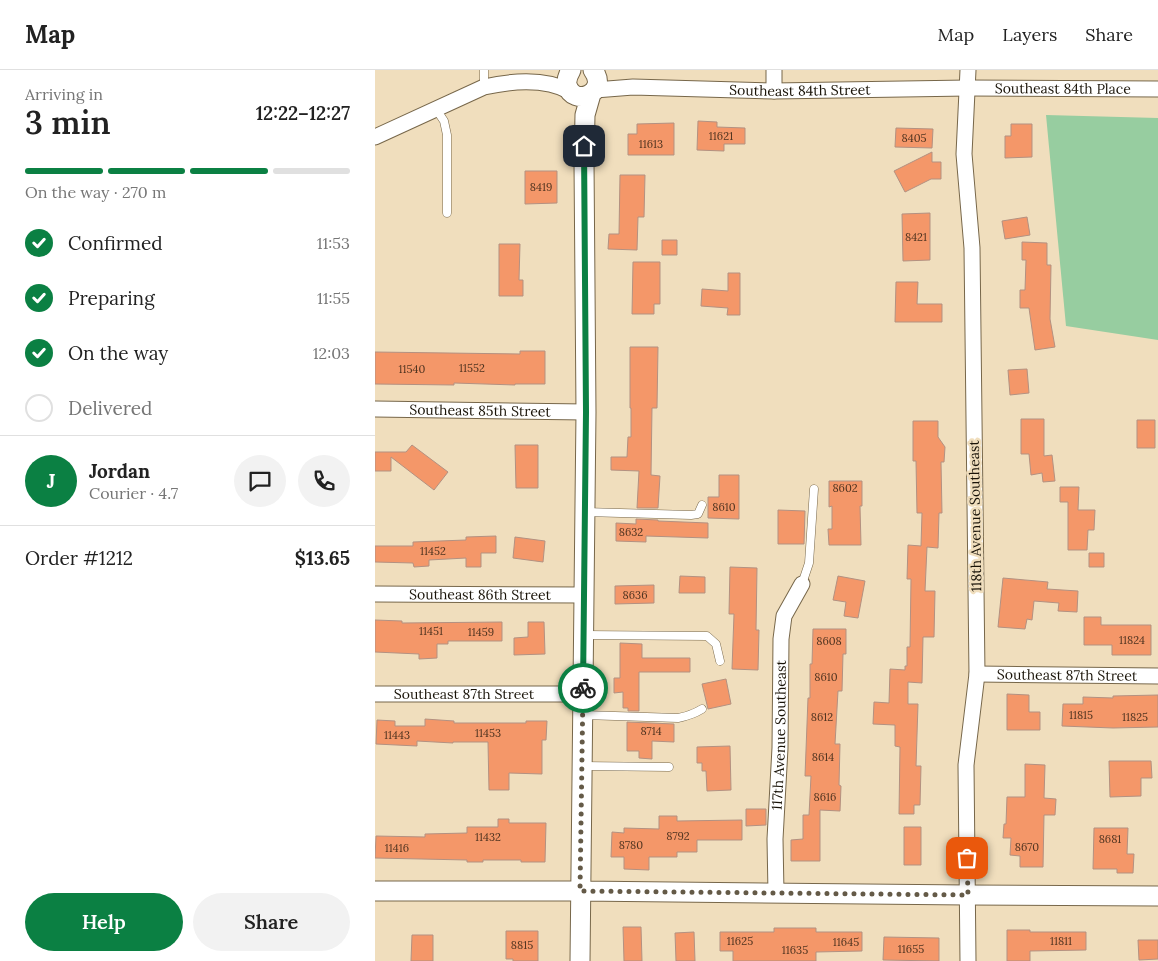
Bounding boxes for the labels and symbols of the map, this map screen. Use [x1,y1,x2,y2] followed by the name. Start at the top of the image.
[995,79,1131,98] street label: Southeast 84th Place
[729,80,871,100] street label: Southeast 84th Street
[563,125,605,167] pin
[709,129,733,143] house number: 11621
[902,131,926,145] house number: 8405
[639,137,663,151] house number: 11613
[530,180,552,194] house number: 8419
[905,230,927,244] house number: 8421
[459,361,485,375] house number: 11552
[399,362,426,376] house number: 11540
[409,400,551,421] street label: Southeast 85th Street
[965,439,985,592] street label: 118th Avenue Southeast
[832,481,858,495] house number: 8602
[712,500,736,514] house number: 8610
[619,525,643,539] house number: 8632
[420,544,446,558] house number: 11452
[409,585,552,604] street label: Southeast 86th Street
[622,588,648,602] house number: 8636
[419,624,443,638] house number: 11451
[468,625,494,639] house number: 11459
[1119,633,1145,647] house number: 11824
[816,634,842,648] house number: 8608
[768,659,790,811] street label: 117th Avenue Southeast
[558,663,608,713] courier
[997,665,1138,685] street label: Southeast 87th Street
[814,670,838,684] house number: 8610
[394,685,535,703] street label: Southeast 87th Street
[1069,708,1093,722] house number: 11815
[811,710,833,724] house number: 8612
[1122,710,1148,724] house number: 11825
[640,724,662,738] house number: 8714
[475,726,501,740] house number: 11453
[384,728,410,742] house number: 11443
[812,750,834,764] house number: 8614
[814,790,836,804] house number: 8616
[666,829,690,843] house number: 8792
[475,830,501,844] house number: 11432
[1099,832,1121,846] house number: 8681
[946,837,988,879] pin
[619,838,643,852] house number: 8780
[1015,840,1039,854] house number: 8670
[385,841,409,855] house number: 11416
[727,934,753,948] house number: 11625
[1050,934,1072,948] house number: 11811
[833,935,859,949] house number: 11645
[511,938,533,952] house number: 8815
[898,942,924,956] house number: 11655
[782,943,808,957] house number: 11635

